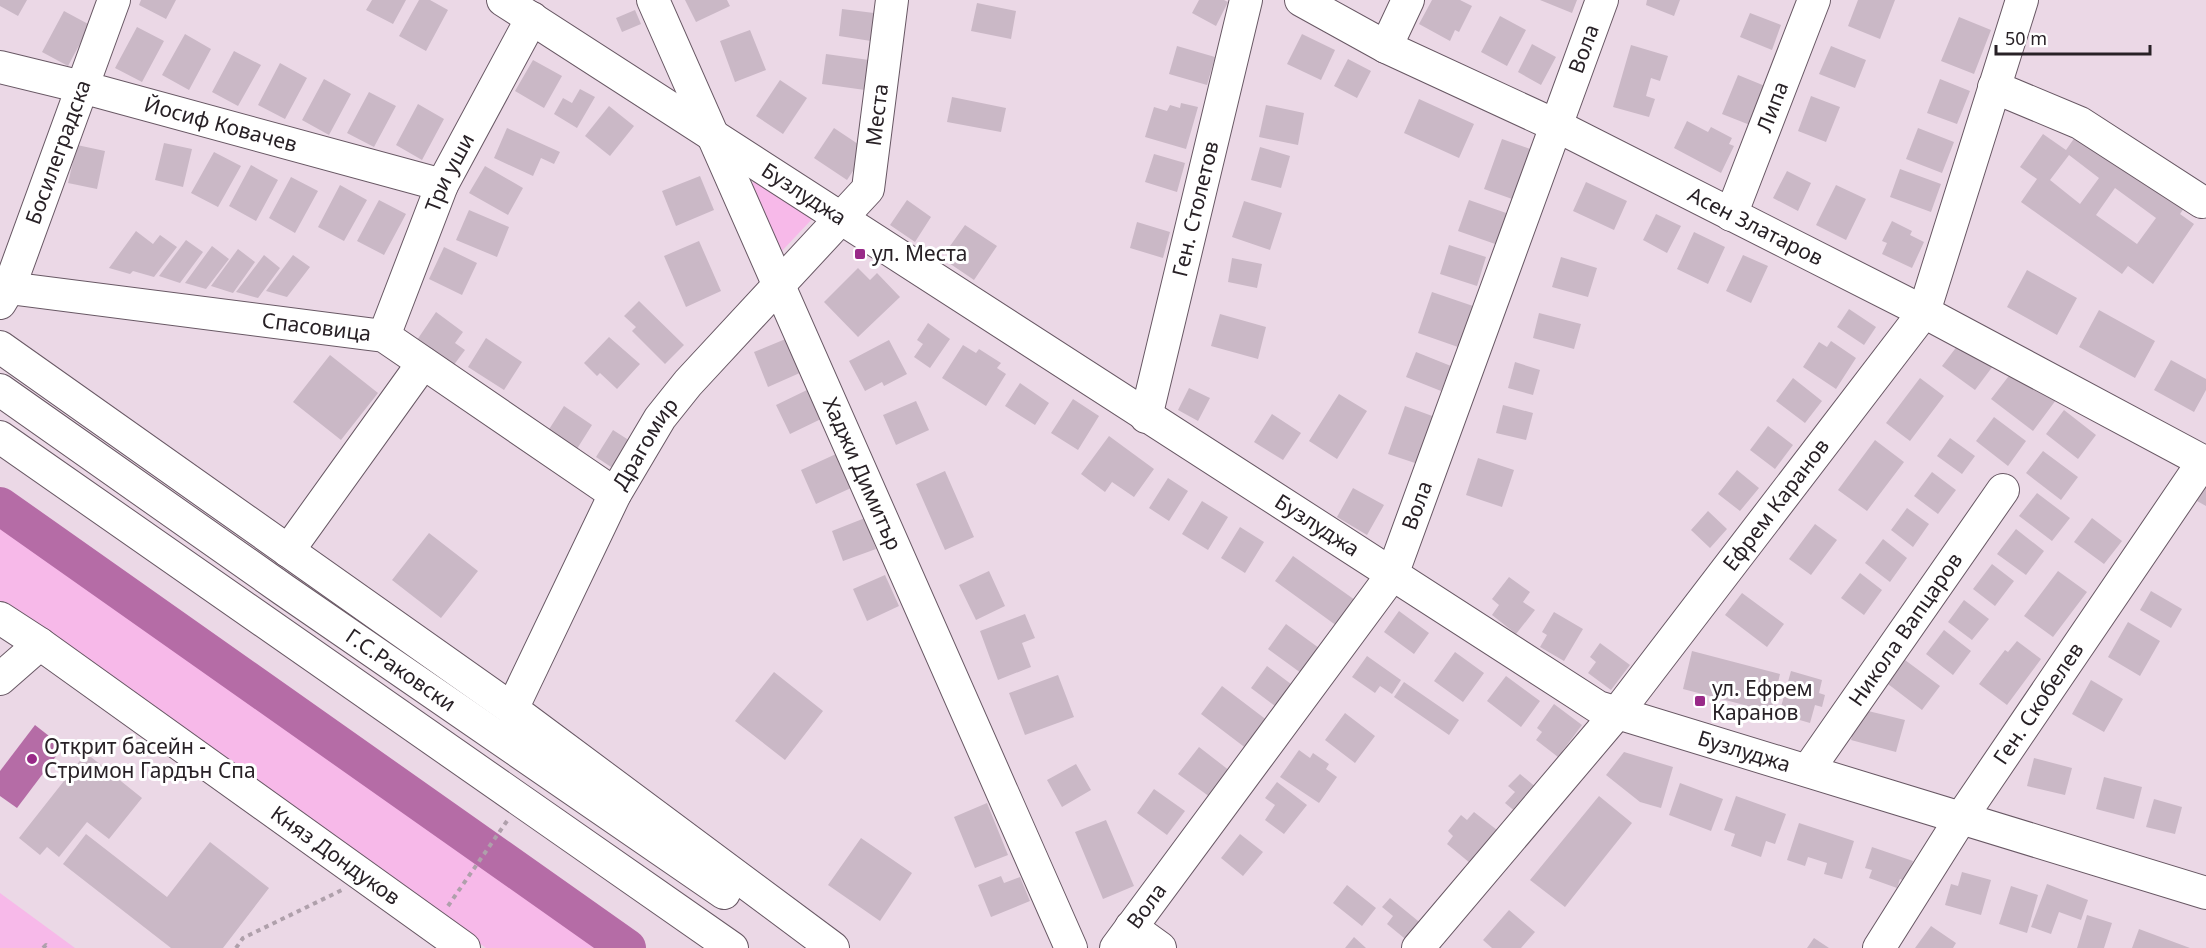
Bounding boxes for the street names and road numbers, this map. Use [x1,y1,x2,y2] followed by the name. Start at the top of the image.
[1561,20,1605,77] street label: Вола
[18,76,97,228] street label: Босилеградска
[1749,77,1794,136] street label: Липа
[859,82,894,147] street label: Места
[141,90,300,158] street label: Йосиф Ковачев
[418,128,480,216] street label: Три уши
[1165,138,1225,279] street label: Ген. Столетов
[757,156,852,231] street label: Бузлуджа
[1684,180,1828,272] street label: Асен Златаров
[260,305,373,347] street label: Спасовица
[606,392,684,495] street label: Драгомир
[817,393,909,554] street label: Хаджи Димитър
[1716,432,1835,576] street label: Ефрем Каранов
[1395,477,1438,534] street label: Вола
[1270,487,1365,562] street label: Бузлуджа
[1842,547,1968,711] street label: Никола Вапцаров
[341,622,462,717] street label: Г.С.Раковски
[1986,636,2089,770] street label: Ген. Скобелев
[1694,723,1794,778] street label: Бузлуджа
[265,799,406,911] street label: Княз Дондуков
[1120,877,1172,934] street label: Вола

